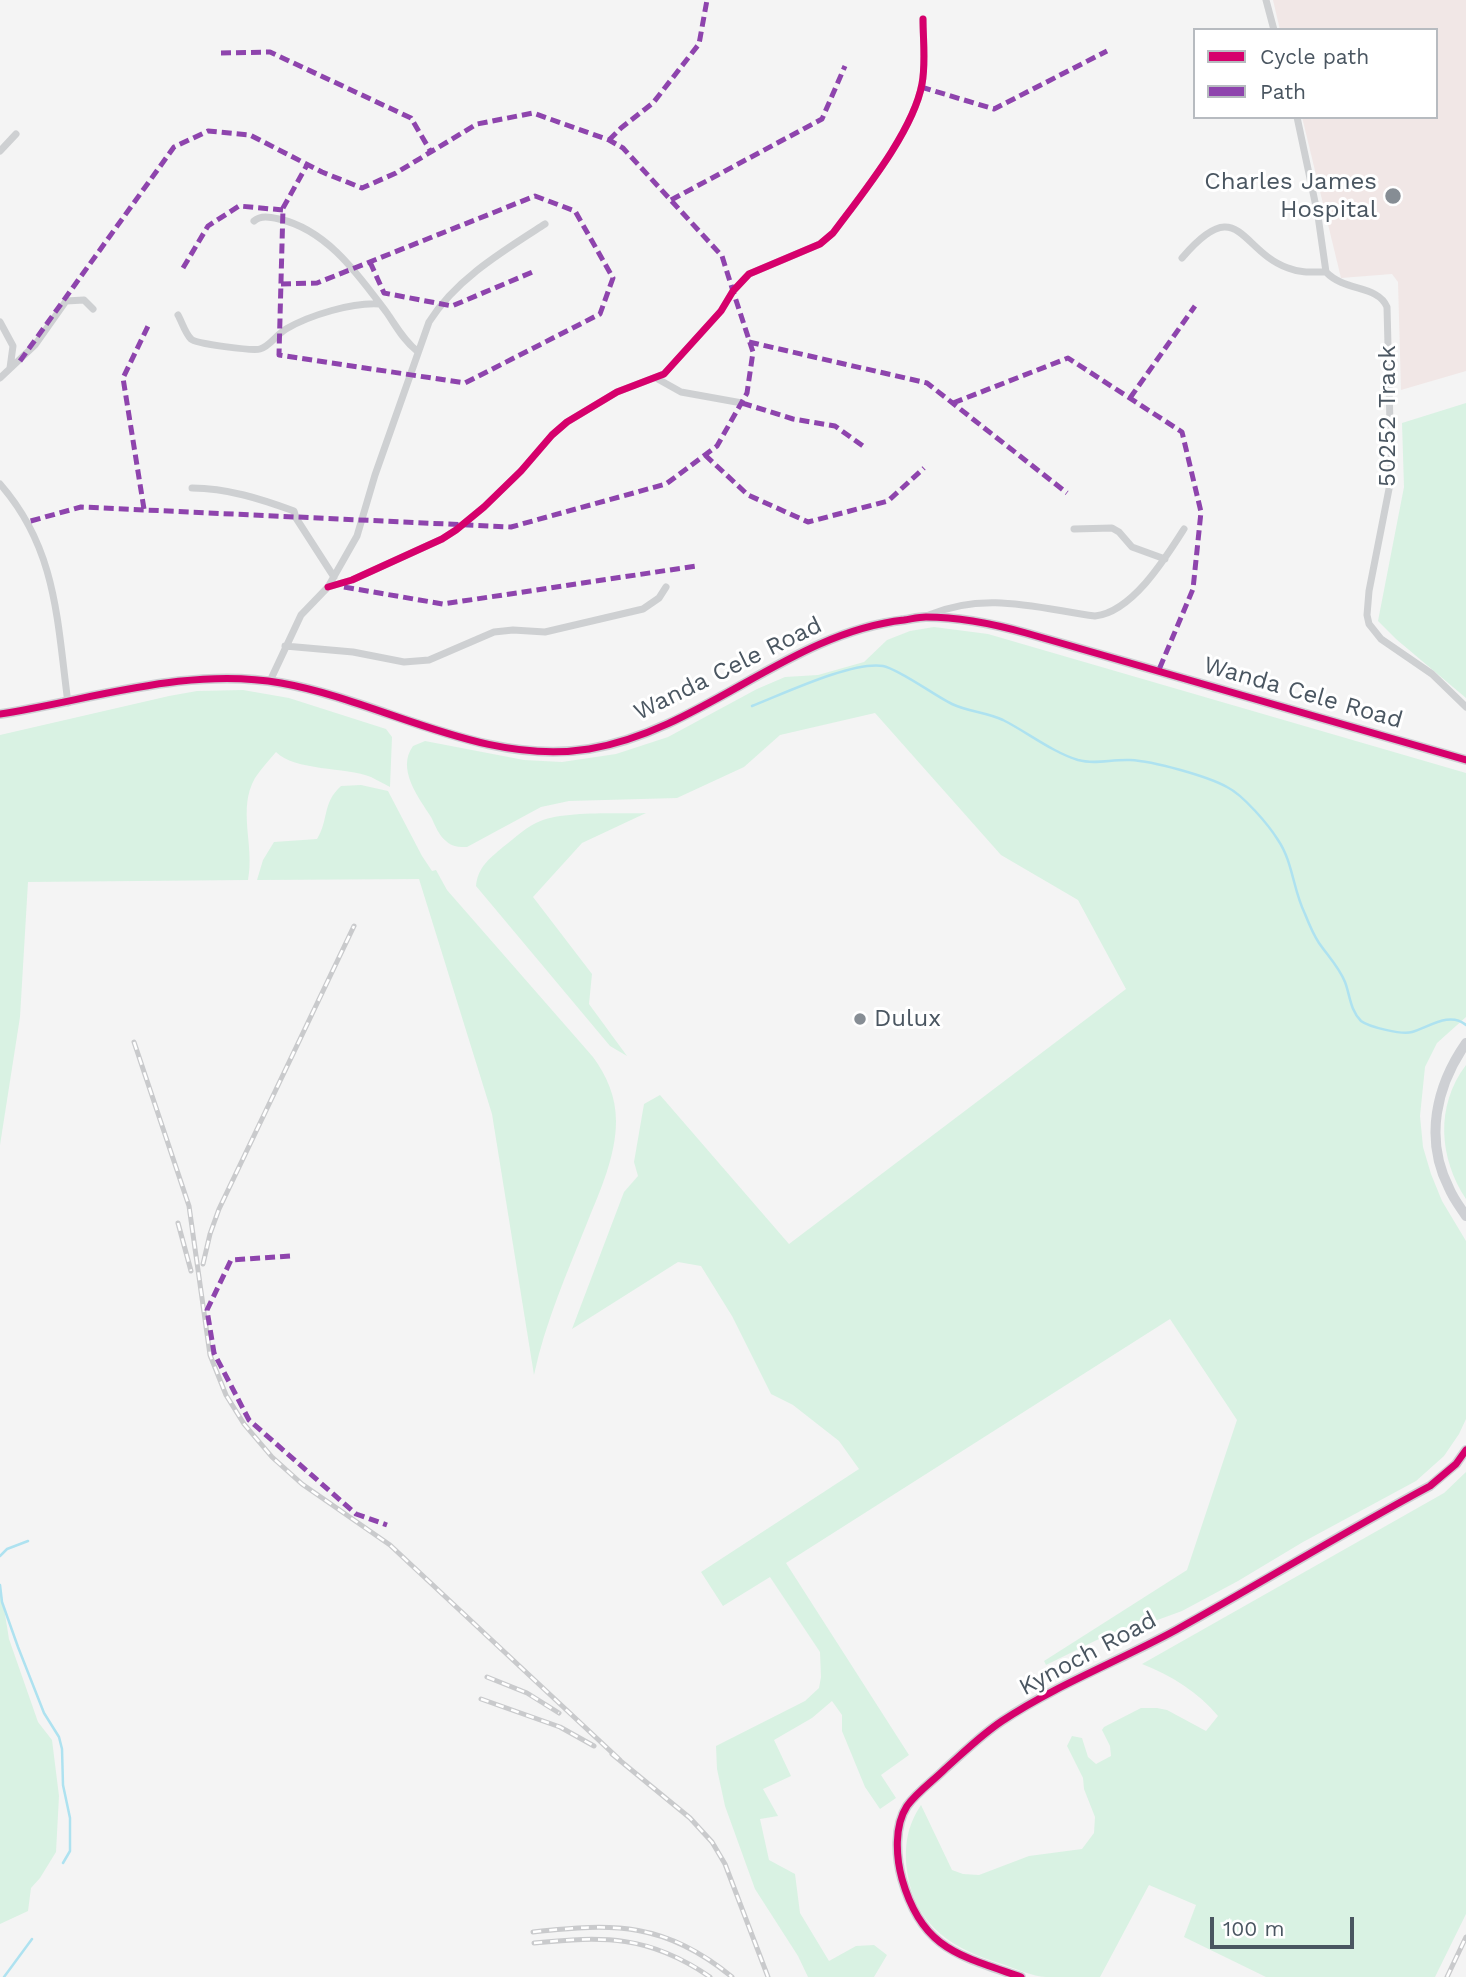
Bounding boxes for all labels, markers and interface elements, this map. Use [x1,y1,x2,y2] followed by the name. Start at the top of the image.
[1193,28,1438,119] legend
[1260,44,1369,69] text: Cycle path
[1260,79,1306,104] text: Path
[1204,168,1377,224] place label: Charles James Hospital
[1383,186,1403,206] marker: Charles James Hospital
[1374,345,1402,487] street label: 50252 Track
[629,611,827,727] street label: Wanda Cele Road
[1200,651,1406,735] street label: Wanda Cele Road
[874,1005,941,1033] place label: Dulux
[852,1011,868,1027] marker: Dulux
[1014,1606,1162,1702] street label: Kynoch Road
[1214,1904,1358,1948] scale bar
[1223,1916,1285,1941] text: 100 m

